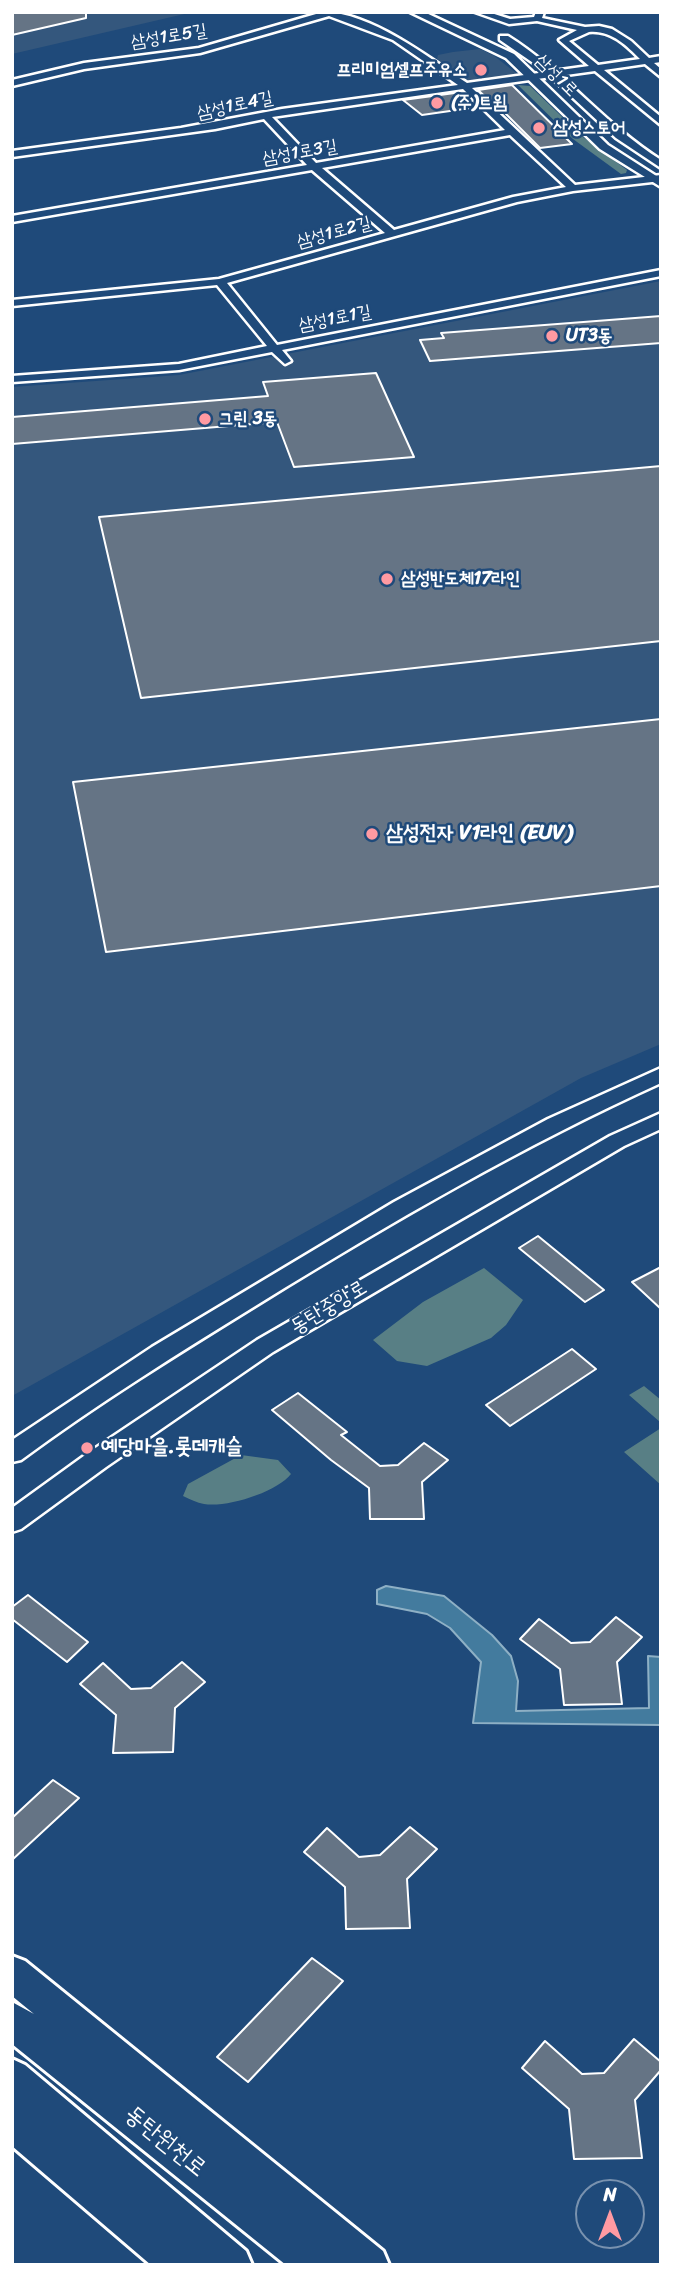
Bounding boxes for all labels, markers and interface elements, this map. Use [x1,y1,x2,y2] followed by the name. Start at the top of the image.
[129,20,209,54] street label: 삼성1로5길
[530,50,582,102] street label: 삼성1로
[337,59,467,81] place label: 프리미엄셀프주유소
[473,62,489,78] marker: 프리미엄셀프주유소
[195,87,275,125] street label: 삼성1로4길
[451,92,507,114] place label: (주)트윔
[429,95,445,111] marker: (주)트윔
[553,117,625,139] place label: 삼성스토어
[531,120,547,136] marker: 삼성스토어
[261,136,339,170] street label: 삼성1로3길
[294,213,374,253] street label: 삼성1로2길
[297,301,373,337] street label: 삼성1로1길
[566,325,612,347] place label: UT3동
[544,328,560,344] marker: UT3동
[219,408,277,430] place label: 그린 3동
[197,411,213,427] marker: 그린 3동
[401,568,520,590] place label: 삼성반도체17라인
[379,571,395,587] marker: 삼성반도체17라인
[386,821,573,847] place label: 삼성전자 V1라인 (EUV)
[364,826,380,842] marker: 삼성전자 V1라인 (EUV)
[286,1275,372,1341] street label: 동탄중앙로
[101,1435,243,1461] place label: 예당마을.롯데캐슬
[79,1440,95,1456] marker: 예당마을.롯데캐슬
[118,2100,212,2184] street label: 동탄원천로
[603,2178,617,2211] text: N
[575,2179,645,2249] north arrow

